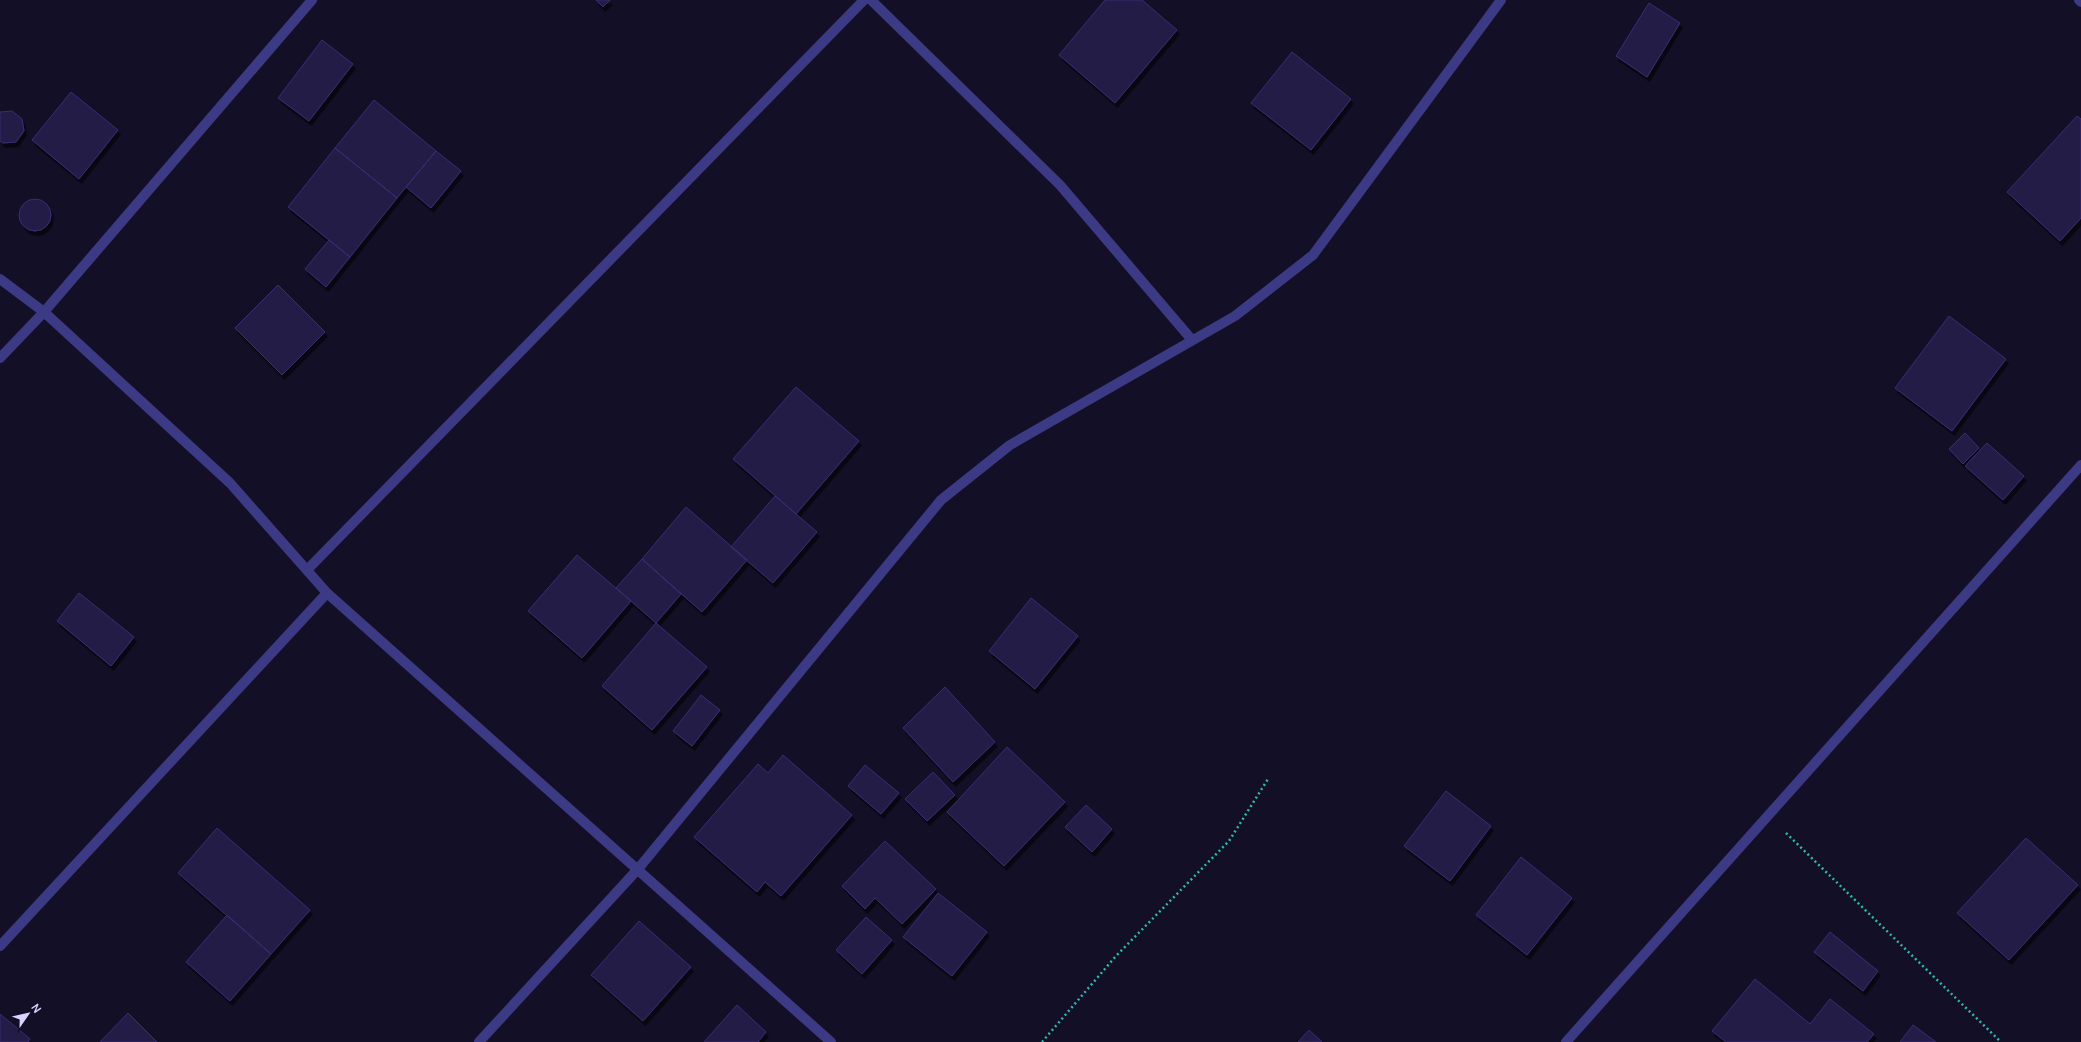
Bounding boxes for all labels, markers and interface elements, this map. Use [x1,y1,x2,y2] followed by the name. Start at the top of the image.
[8,994,48,1034] north arrow
[28,1001,45,1016] text: N

